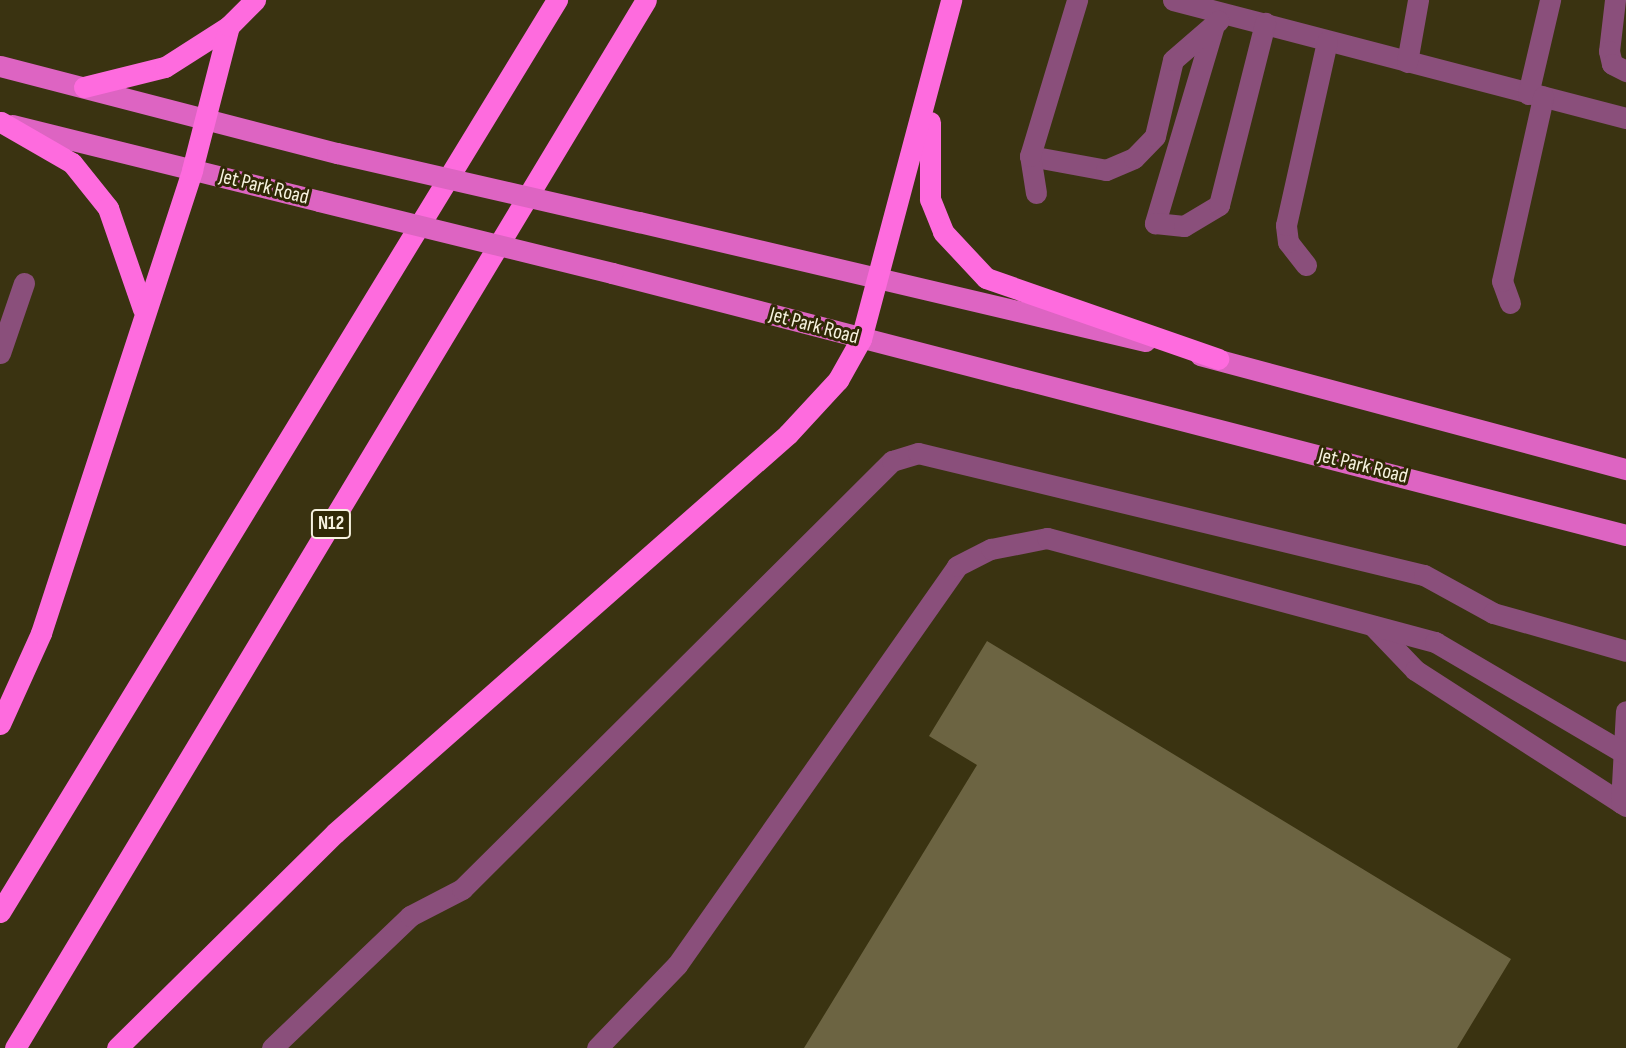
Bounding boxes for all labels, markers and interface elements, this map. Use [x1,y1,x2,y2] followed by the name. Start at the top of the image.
[217,164,311,210] street label: Jet Park Road
[767,302,861,350] street label: Jet Park Road
[1316,443,1410,489] street label: Jet Park Road
[310,509,352,540] road number: N12

